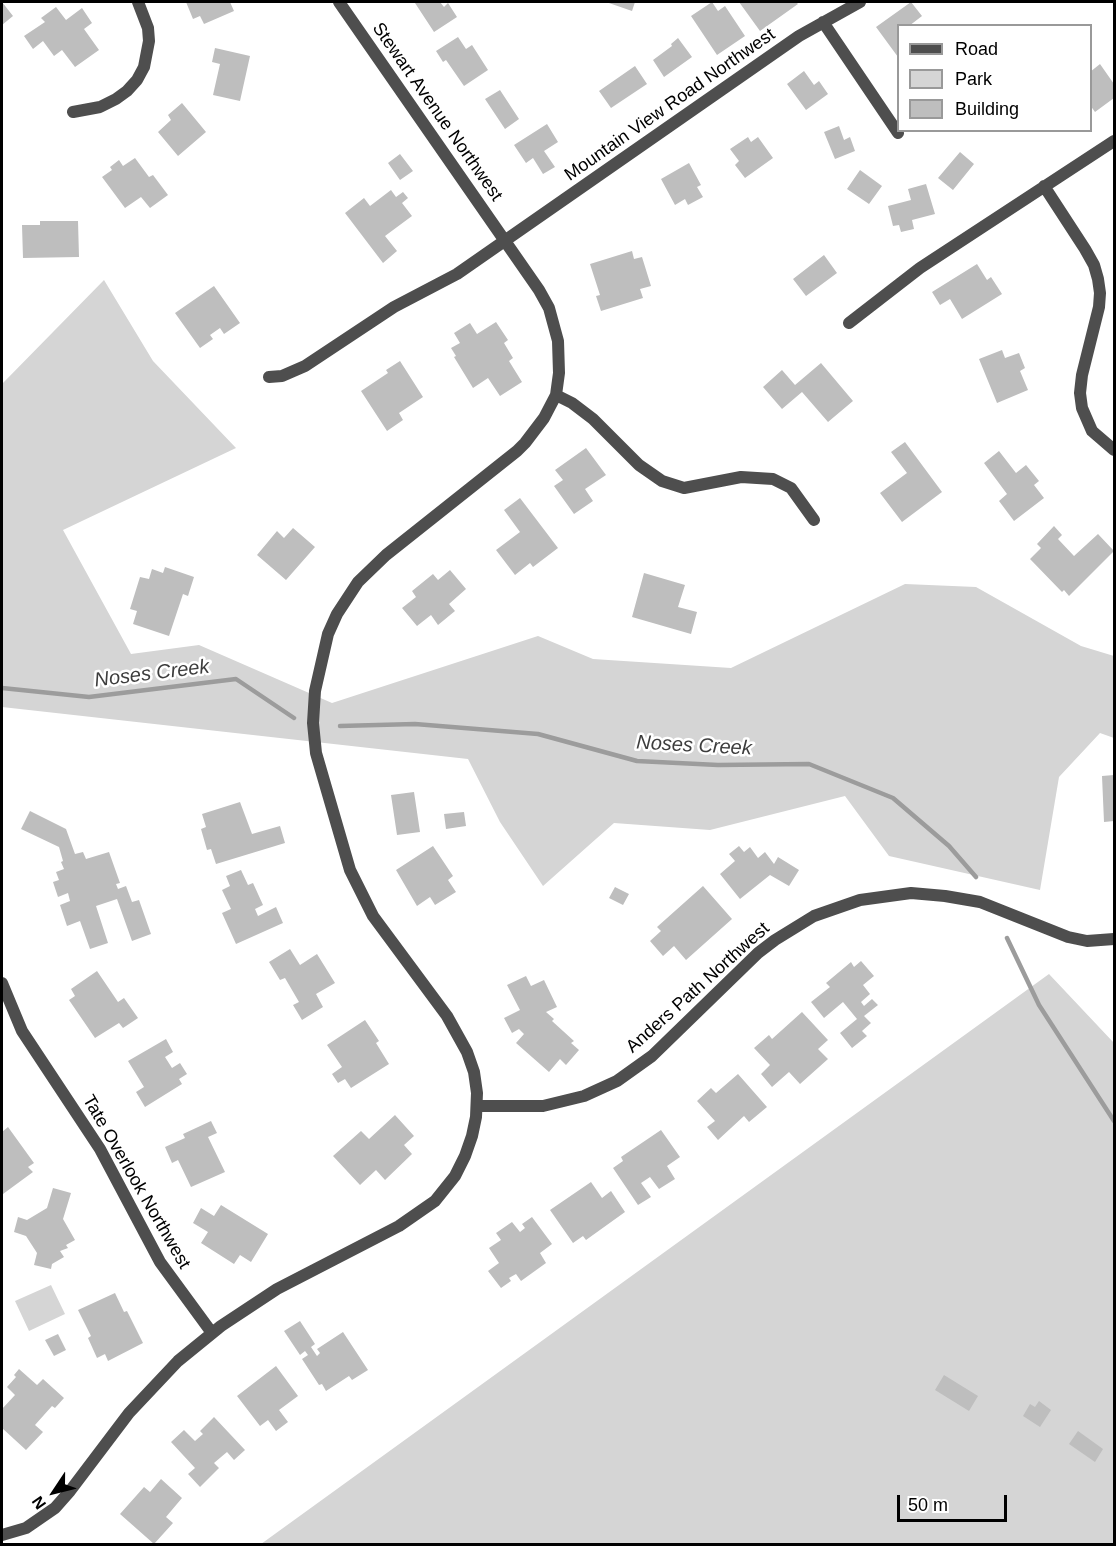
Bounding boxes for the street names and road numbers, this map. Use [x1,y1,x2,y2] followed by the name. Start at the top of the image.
[367,19,507,205] street label: Stewart Avenue Northwest
[561,24,779,186] street label: Mountain View Road Northwest
[622,918,774,1058] street label: Anders Path Northwest
[77,1091,195,1273] street label: Tate Overlook Northwest

